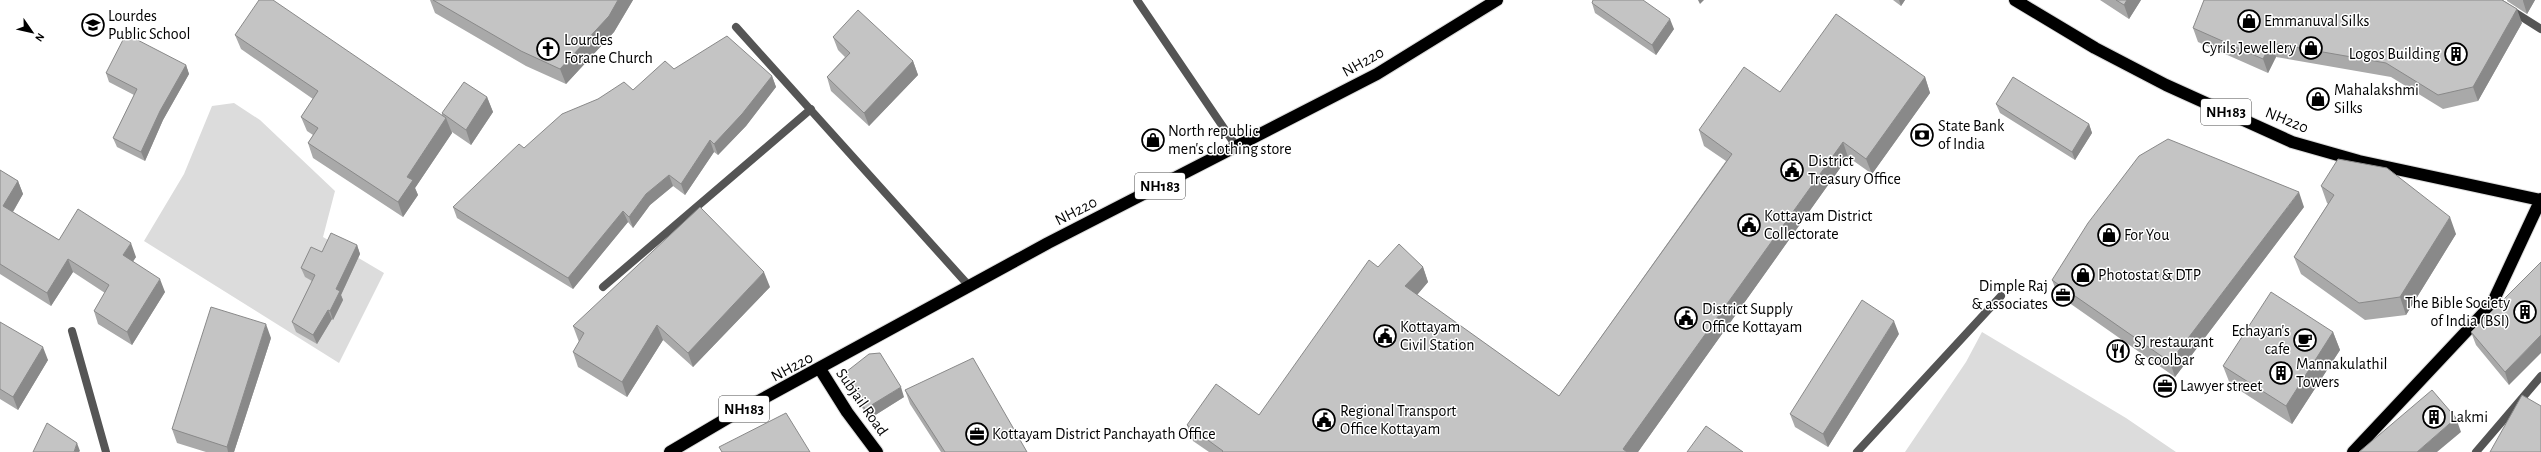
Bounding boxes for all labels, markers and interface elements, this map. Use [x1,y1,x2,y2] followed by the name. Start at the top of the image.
[108,8,190,42] place label: Lourdes Public School
[2236,8,2262,34] shop icon: Emmanuval Silks
[12,12,52,52] north arrow
[80,12,106,38] school or university icon: Lourdes Public School
[2264,13,2370,29] place label: Emmanuval Silks
[33,31,47,44] text: N
[564,32,653,66] place label: Lourdes Forane Church
[2298,35,2324,61] shop icon: Cyrils Jewellery
[535,36,561,62] church icon: Lourdes Forane Church
[2202,40,2296,57] place label: Cyrils Jewellery
[2443,41,2469,67] building icon: Logos Building
[1339,44,1387,80] street label: NH220
[2349,46,2440,62] place label: Logos Building
[2334,82,2419,116] place label: Mahalakshmi Silks
[2305,86,2331,112] shop icon: Mahalakshmi Silks
[2201,99,2251,125] road number: NH183
[2263,104,2311,136] street label: NH220
[1938,118,2005,152] place label: State Bank of India
[1909,122,1935,148] bank icon: State Bank of India
[1168,123,1292,157] place label: North republic men's clothing store
[1140,127,1166,153] shop icon: North republic men's clothing store
[1808,153,1901,188] place label: District Treasury Office
[1779,157,1805,183] public building icon: District Treasury Office
[1135,173,1185,199] road number: NH183
[1052,194,1100,228] street label: NH220
[1764,208,1872,242] place label: Kottayam District Collectorate
[1736,212,1762,238] public building icon: Kottayam District Collectorate
[2096,222,2122,248] shop icon: For You
[2124,227,2169,243] place label: For You
[2070,262,2096,288] shop icon: Photostat & DTP
[2098,267,2201,283] place label: Photostat & DTP
[1972,278,2048,312] place label: Dimple Raj & associates
[2050,282,2076,308] office icon: Dimple Raj & associates
[2405,295,2510,329] place label: The Bible Society of India (BSI)
[2512,299,2538,325] building icon: The Bible Society of India (BSI)
[1702,301,1802,336] place label: District Supply Office Kottayam
[1673,305,1699,331] public building icon: District Supply Office Kottayam
[1400,319,1474,353] place label: Kottayam Civil Station
[1372,323,1398,349] public building icon: Kottayam Civil Station
[2231,323,2290,357] place label: Echayan's cafe
[2292,327,2318,353] cafe icon: Echayan's cafe
[2134,334,2214,368] place label: SJ restaurant & coolbar
[2105,338,2131,364] restaurant icon: SJ restaurant & coolbar
[768,349,816,385] street label: NH220
[2296,356,2388,390] place label: Mannakulathil Towers
[2268,360,2294,386] building icon: Mannakulathil Towers
[832,366,891,439] street label: Subjail Road
[2152,373,2178,399] office icon: Lawyer street
[2180,378,2262,395] place label: Lawyer street
[719,396,769,422] road number: NH183
[1340,403,1456,438] place label: Regional Transport Office Kottayam
[2421,404,2447,430] building icon: Lakmi
[1311,407,1337,433] public building icon: Regional Transport Office Kottayam
[2450,409,2488,425] place label: Lakmi
[964,421,990,447] office icon: Kottayam District Panchayath Office
[992,426,1216,443] place label: Kottayam District Panchayath Office

